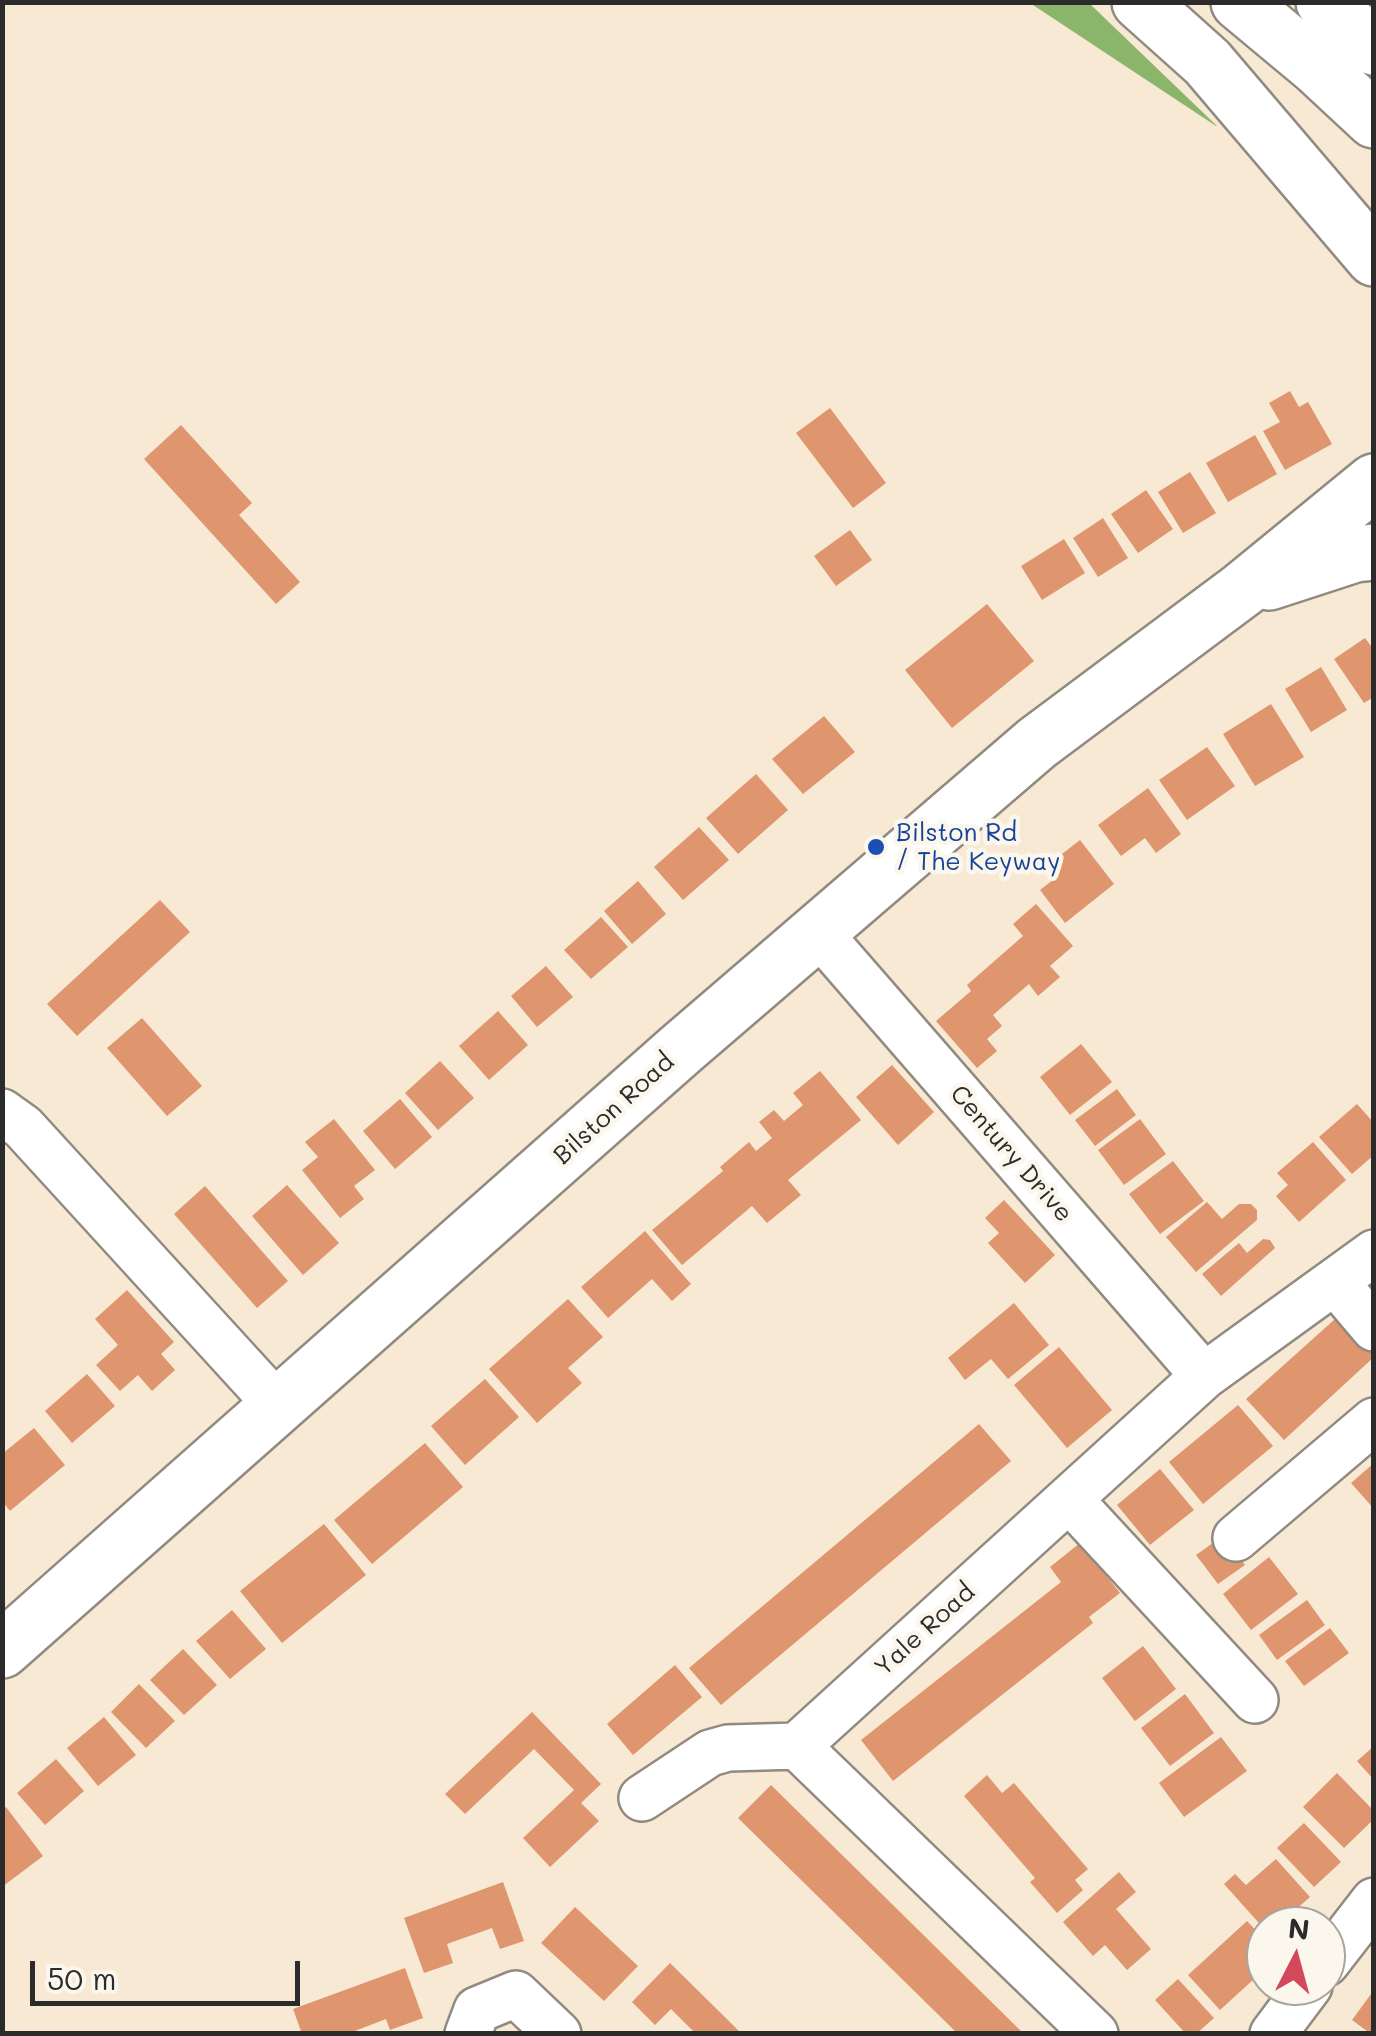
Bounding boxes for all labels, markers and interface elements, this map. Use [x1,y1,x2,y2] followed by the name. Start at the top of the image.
[896,818,1060,877] place label: Bilston Rd / The Keyway
[865,836,887,858] marker: Bilston Rd / The Keyway
[548,1047,680,1171] street label: Bilston Road
[943,1079,1079,1229] street label: Century Drive
[869,1577,981,1683] street label: Yale Road
[1246,1906,1346,2006] north arrow
[1286,1909,1311,1947] text: N
[35,1941,305,2003] scale bar
[47,1958,117,1998] text: 50 m

